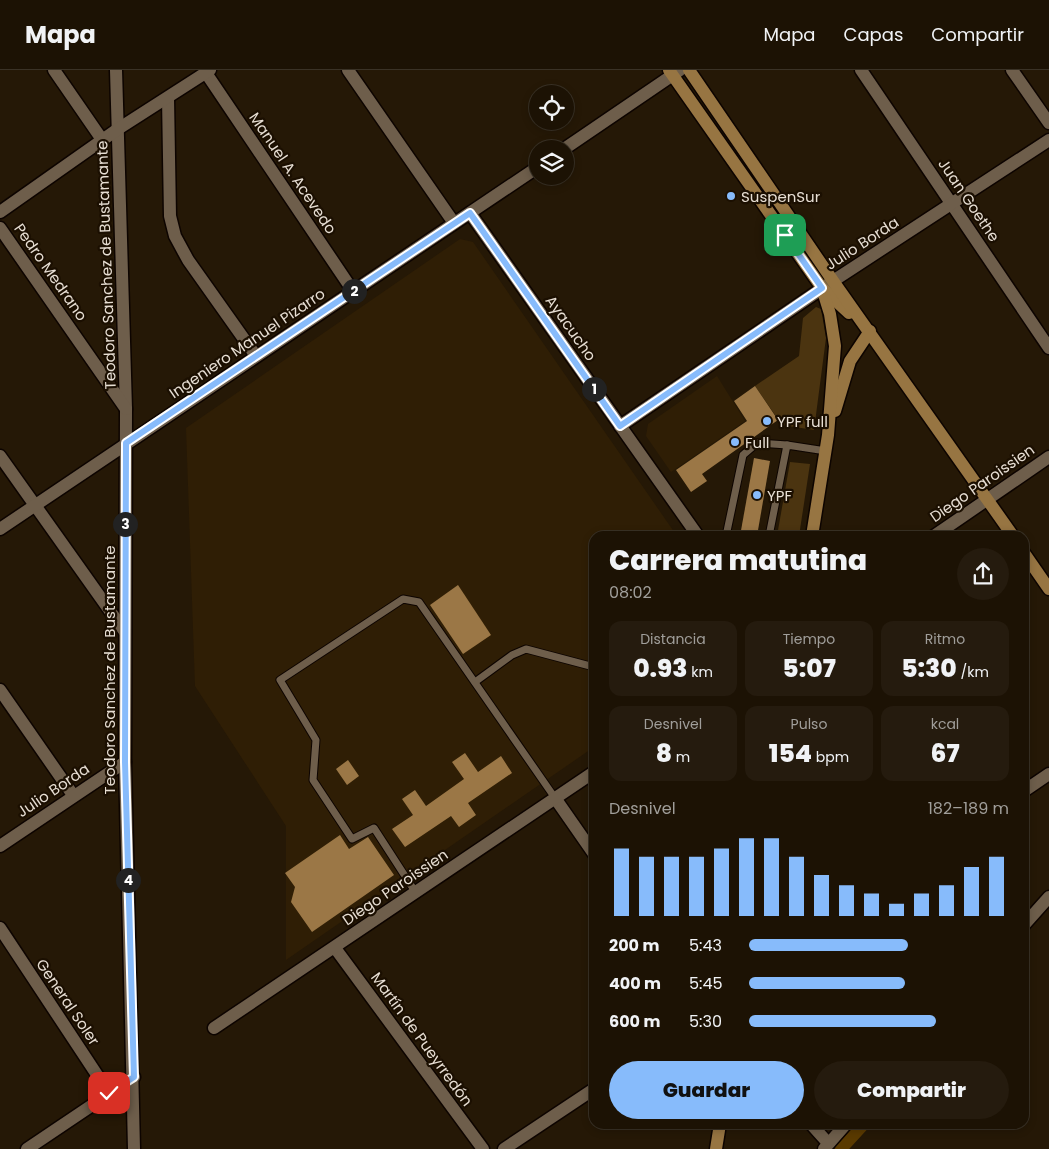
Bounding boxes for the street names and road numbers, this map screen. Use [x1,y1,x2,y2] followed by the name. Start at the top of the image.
[244,108,342,238] street label: Manuel A. Acevedo
[91,140,121,390] street label: Teodoro Sanchez de Bustamante
[933,154,1005,246] street label: Juan Goethe
[821,212,903,274] street label: Julio Borda
[10,219,92,325] street label: Pedro Medrano
[165,283,329,403] street label: Ingeniero Manuel Pizarro
[541,291,601,365] street label: Ayacucho
[925,439,1039,527] street label: Diego Paroissien
[99,546,120,794] street label: Teodoro Sanchez de Bustamante
[13,758,93,822] street label: Julio Borda
[338,844,452,930] street label: Diego Paroissien
[31,955,105,1050] street label: General Soler
[366,968,478,1110] street label: Martín de Pueyrredón

